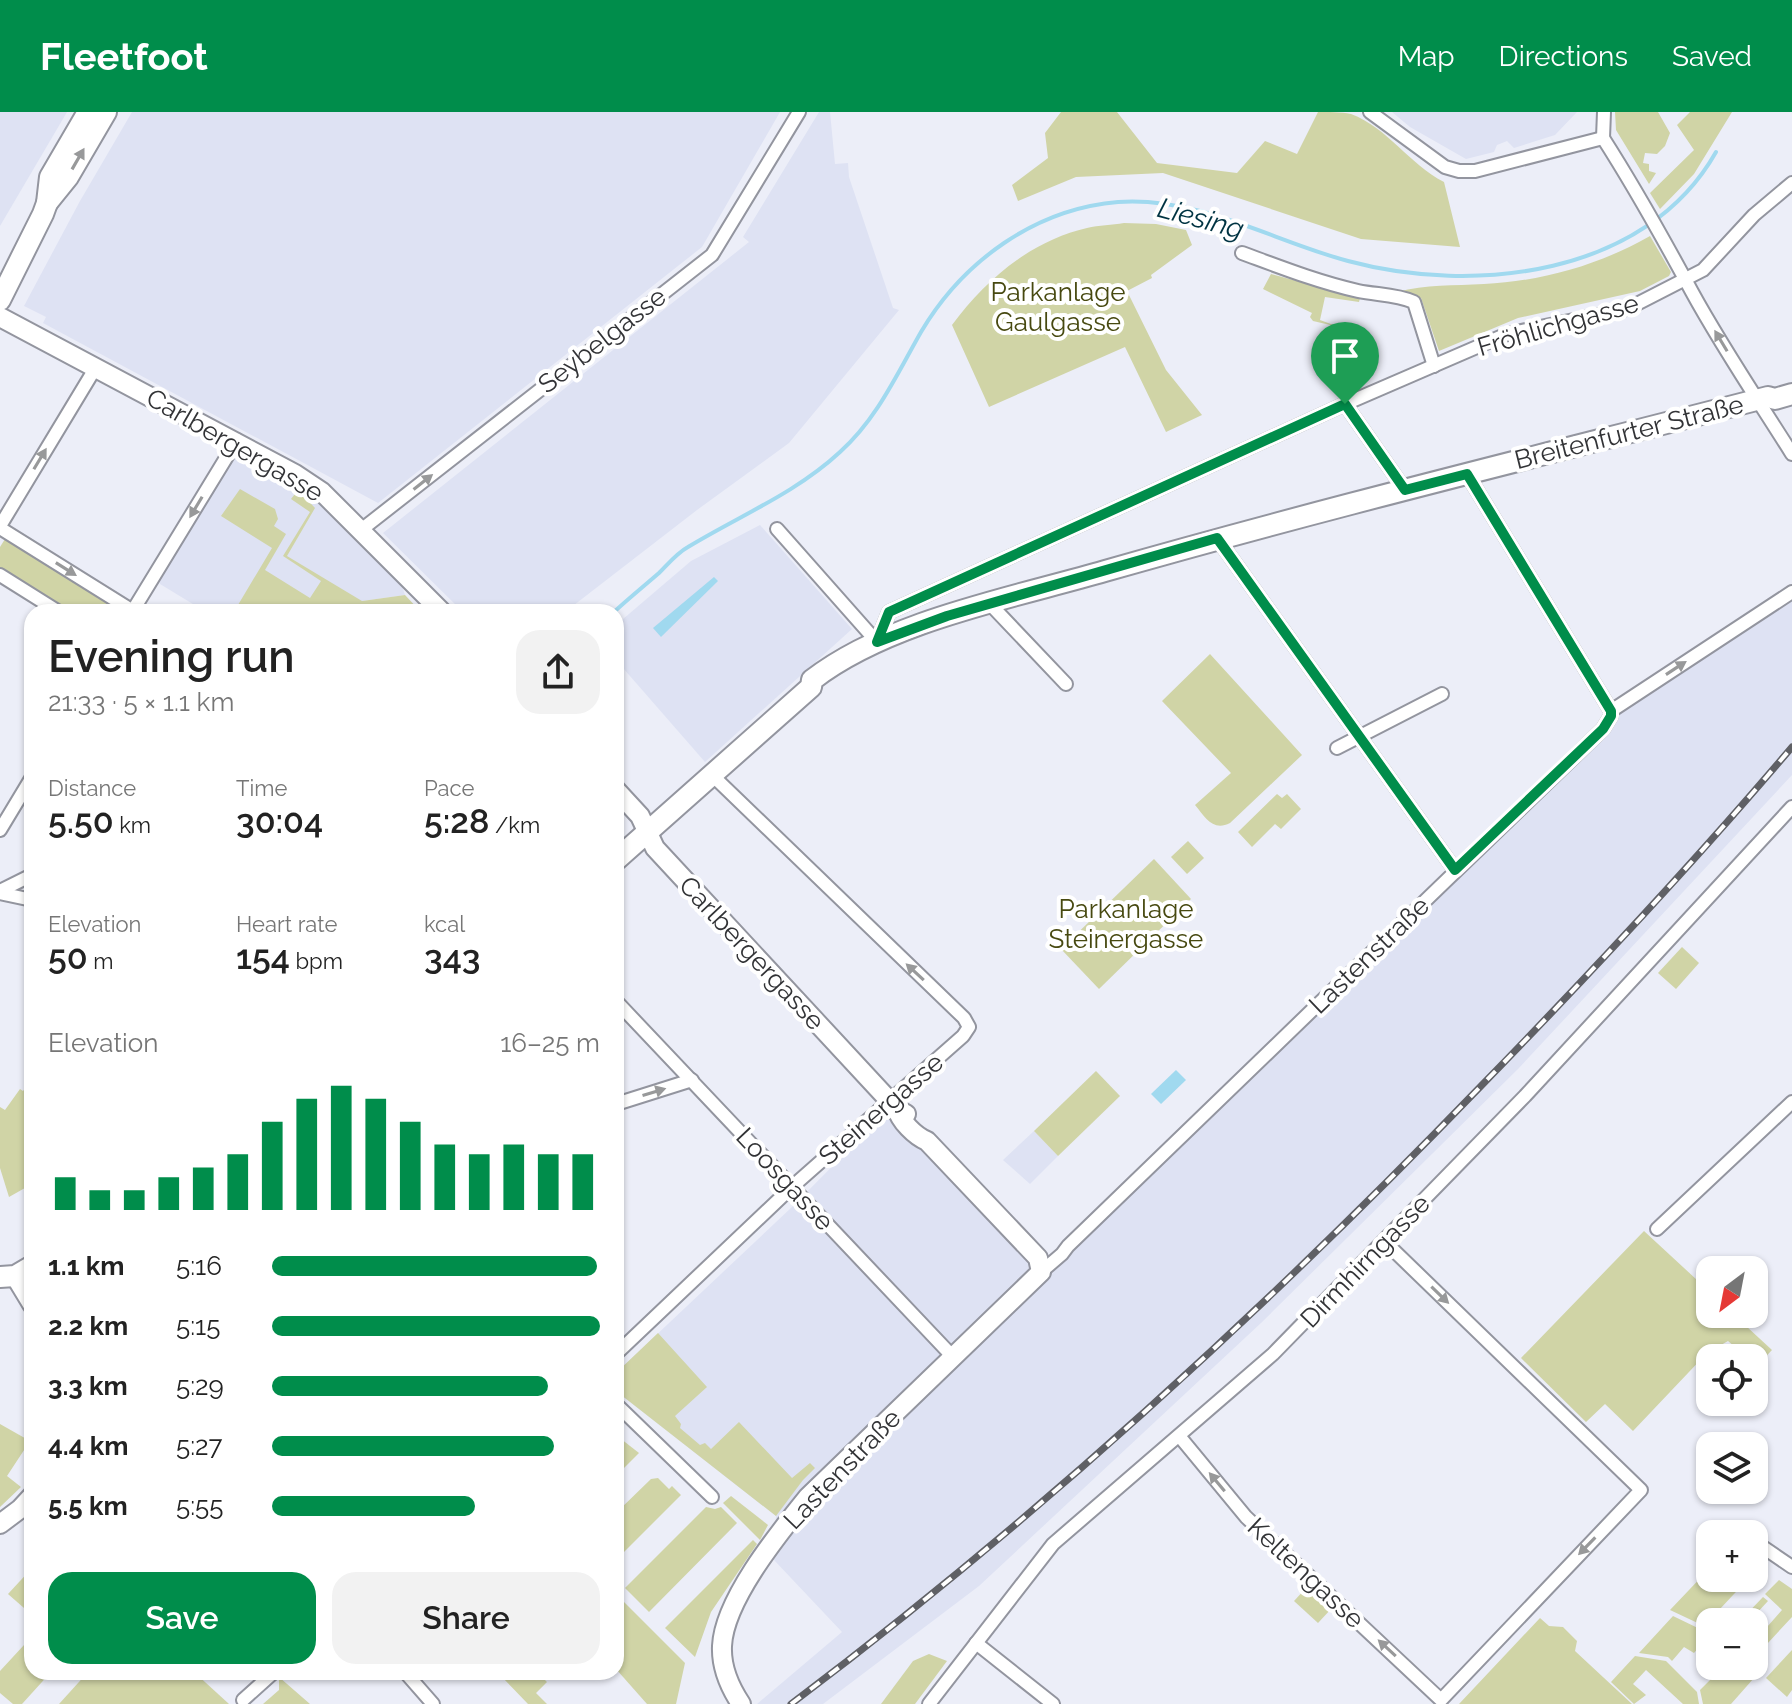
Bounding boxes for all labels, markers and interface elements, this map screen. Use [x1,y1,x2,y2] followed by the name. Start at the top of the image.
[40,34,208,79] text: Fleetfoot
[1398,40,1455,73] text: Map
[1499,40,1628,73] text: Directions
[1672,40,1752,73] text: Saved
[71,148,85,170] one-way arrow
[1154,191,1248,246] water label: Liesing
[991,277,1125,337] park label: Parkanlage Gaulgasse
[532,281,672,399] street label: Seybelgasse
[1474,288,1642,362] street label: Fröhlichgasse
[1311,322,1379,404] pin
[1714,330,1728,352] one-way arrow
[1323,334,1367,378] icon: arrive
[141,382,329,508] street label: Carlbergergasse
[1511,389,1747,475] street label: Breitenfurter Straße
[33,448,47,470] one-way arrow
[413,474,433,490] one-way arrow
[190,496,204,518] one-way arrow
[55,562,77,576] one-way arrow
[516,630,600,714] button: share
[48,631,295,682] text: Evening run
[1665,661,1687,676] one-way arrow
[48,687,234,717] text: 21:33 · 5 × 1.1 km
[48,775,136,801] text: Distance
[236,775,287,801] text: Time
[424,775,474,801] text: Pace
[48,801,114,841] text: 5.50
[236,801,323,841] text: 30:04
[424,801,489,841] text: 5:28
[114,812,151,838] text: km
[489,812,540,838] text: /km
[673,870,831,1036] street label: Carlbergergasse
[1303,890,1435,1020] street label: Lastenstraße
[1049,894,1203,954] park label: Parkanlage Steinergasse
[48,911,141,937] text: Elevation
[236,911,337,937] text: Heart rate
[424,911,465,937] text: kcal
[48,937,88,977] text: 50
[236,937,290,977] text: 154
[424,937,481,977] text: 343
[88,948,113,974] text: m
[290,948,343,974] text: bpm
[905,963,924,981] one-way arrow
[48,1028,158,1058] text: Elevation
[500,1028,600,1058] text: 16–25 m
[813,1047,949,1171] street label: Steinergasse
[642,1085,666,1098] one-way arrow
[730,1122,840,1236] street label: Loosgasse
[1294,1188,1436,1334] street label: Dirmhirngasse
[48,1251,125,1281] text: 1.1 km
[176,1251,222,1281] text: 5:16
[1696,1256,1768,1328] north arrow
[1696,1256,1768,1680] map controls
[1430,1286,1449,1304] one-way arrow
[48,1311,128,1341] text: 2.2 km
[176,1311,220,1341] text: 5:15
[1696,1344,1768,1416] button: locate
[48,1371,128,1401] text: 3.3 km
[176,1371,224,1401] text: 5:29
[777,1403,907,1535] street label: Lastenstraße
[48,1431,129,1461] text: 4.4 km
[176,1431,223,1461] text: 5:27
[1696,1432,1768,1504] button: layers
[1209,1473,1226,1493] one-way arrow
[48,1491,128,1521] text: 5.5 km
[176,1491,223,1521] text: 5:55
[1242,1512,1370,1634] street label: Keltengasse
[1696,1520,1768,1592] button: +
[1578,1536,1597,1555] one-way arrow
[48,1572,316,1664] button: Save
[332,1572,600,1664] button: Share
[1696,1608,1768,1680] button: −
[1377,1640,1396,1658] one-way arrow

